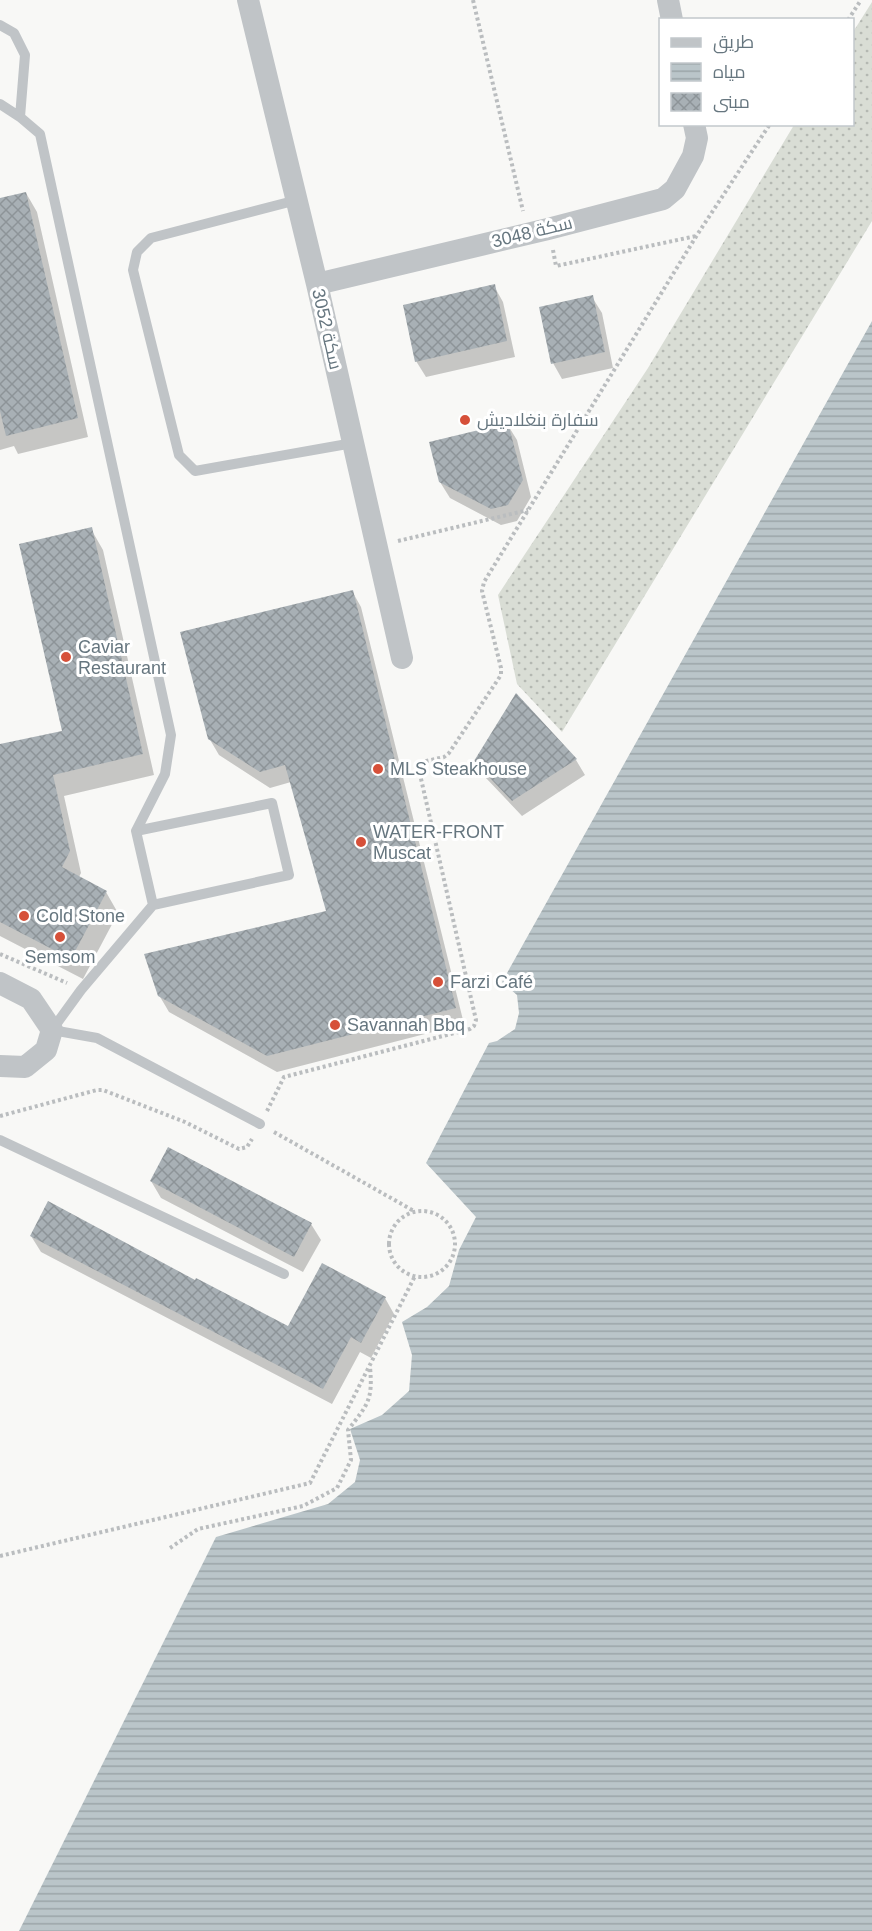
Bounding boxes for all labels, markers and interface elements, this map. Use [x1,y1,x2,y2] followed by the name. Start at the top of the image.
[659,18,854,126] legend
[713,32,754,54] text: طريق
[713,62,746,82] text: مياه
[713,92,750,113] text: مبنى
[490,212,574,252] street label: سكة 3048
[308,287,346,371] street label: سكة 3052
[477,410,599,431] place label: سفارة بنغلاديش
[458,413,472,427] marker: سفارة بنغلاديش
[78,637,166,678] place label: Caviar Restaurant
[59,650,73,664] marker: Caviar Restaurant
[390,759,527,779] place label: MLS Steakhouse
[371,762,385,776] marker: MLS Steakhouse
[373,822,504,863] place label: WATER-FRONT Muscat
[354,835,368,849] marker: WATER-FRONT Muscat
[36,906,125,926] place label: Cold Stone
[17,909,31,923] marker: Cold Stone
[53,930,67,944] marker: Semsom
[24,947,96,967] place label: Semsom
[450,972,533,992] place label: Farzi Café
[431,975,445,989] marker: Farzi Café
[347,1015,465,1035] place label: Savannah Bbq
[328,1018,342,1032] marker: Savannah Bbq

